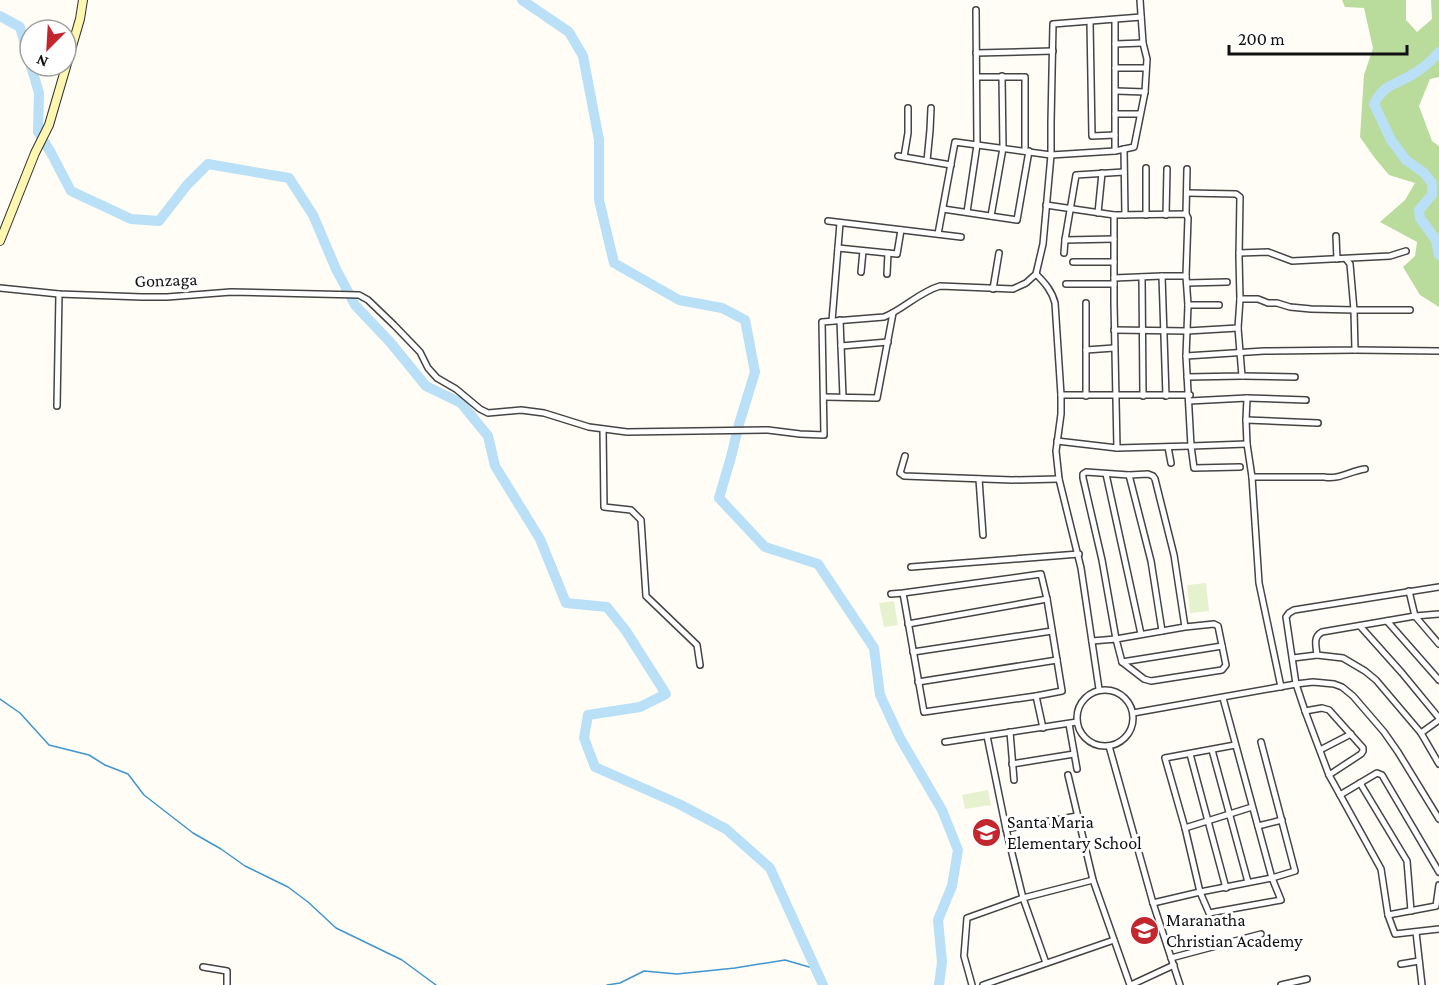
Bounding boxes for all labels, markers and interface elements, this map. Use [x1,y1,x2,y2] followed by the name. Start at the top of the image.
[18,18,78,78] north arrow
[1229,18,1408,56] scale bar
[1238,29,1285,49] text: 200 m
[34,51,51,71] text: N
[134,269,198,291] street label: Gonzaga
[1007,812,1142,853] place label: Santa Maria Elementary School
[970,816,1002,848] school or university icon: Santa Maria Elementary School
[1166,910,1303,951] place label: Maranatha Christian Academy
[1129,914,1161,946] school or university icon: Maranatha Christian Academy

